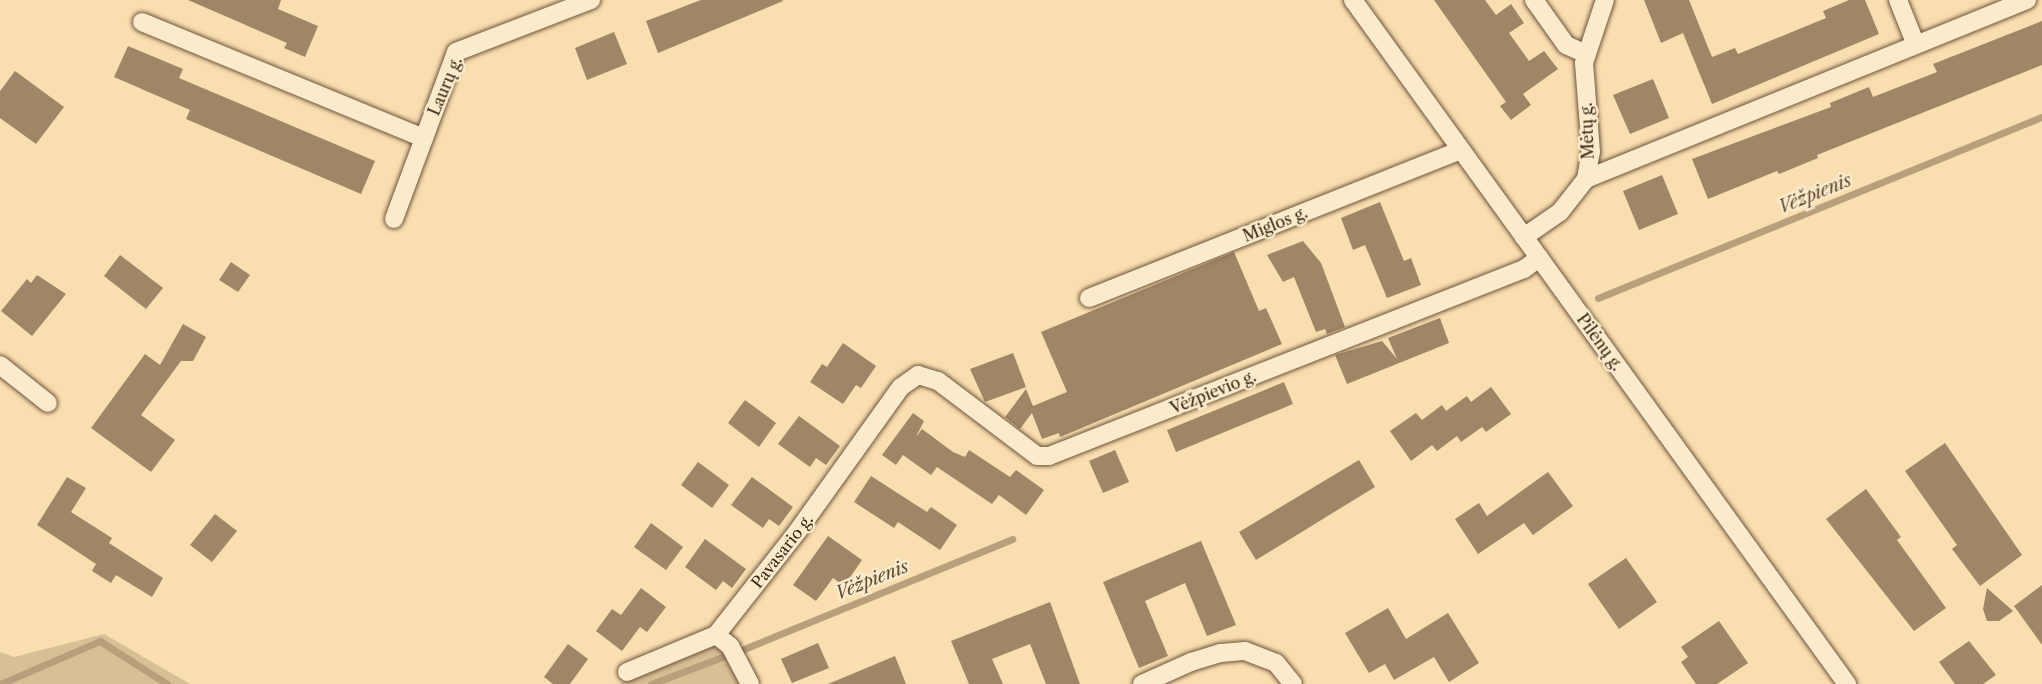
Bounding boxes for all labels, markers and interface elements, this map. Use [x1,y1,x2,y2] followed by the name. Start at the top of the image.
[424,54,466,118] street label: Laurų g.
[1576,102,1598,160] street label: Mėtų g.
[1775,169,1855,219] water label: Vėžpienis
[1240,202,1310,246] street label: Miglos g.
[1573,310,1627,374] street label: Pilėnų g.
[1167,366,1259,418] street label: Vėžpievio g.
[747,510,817,592] street label: Pavasario g.
[832,555,912,605] water label: Vėžpienis

